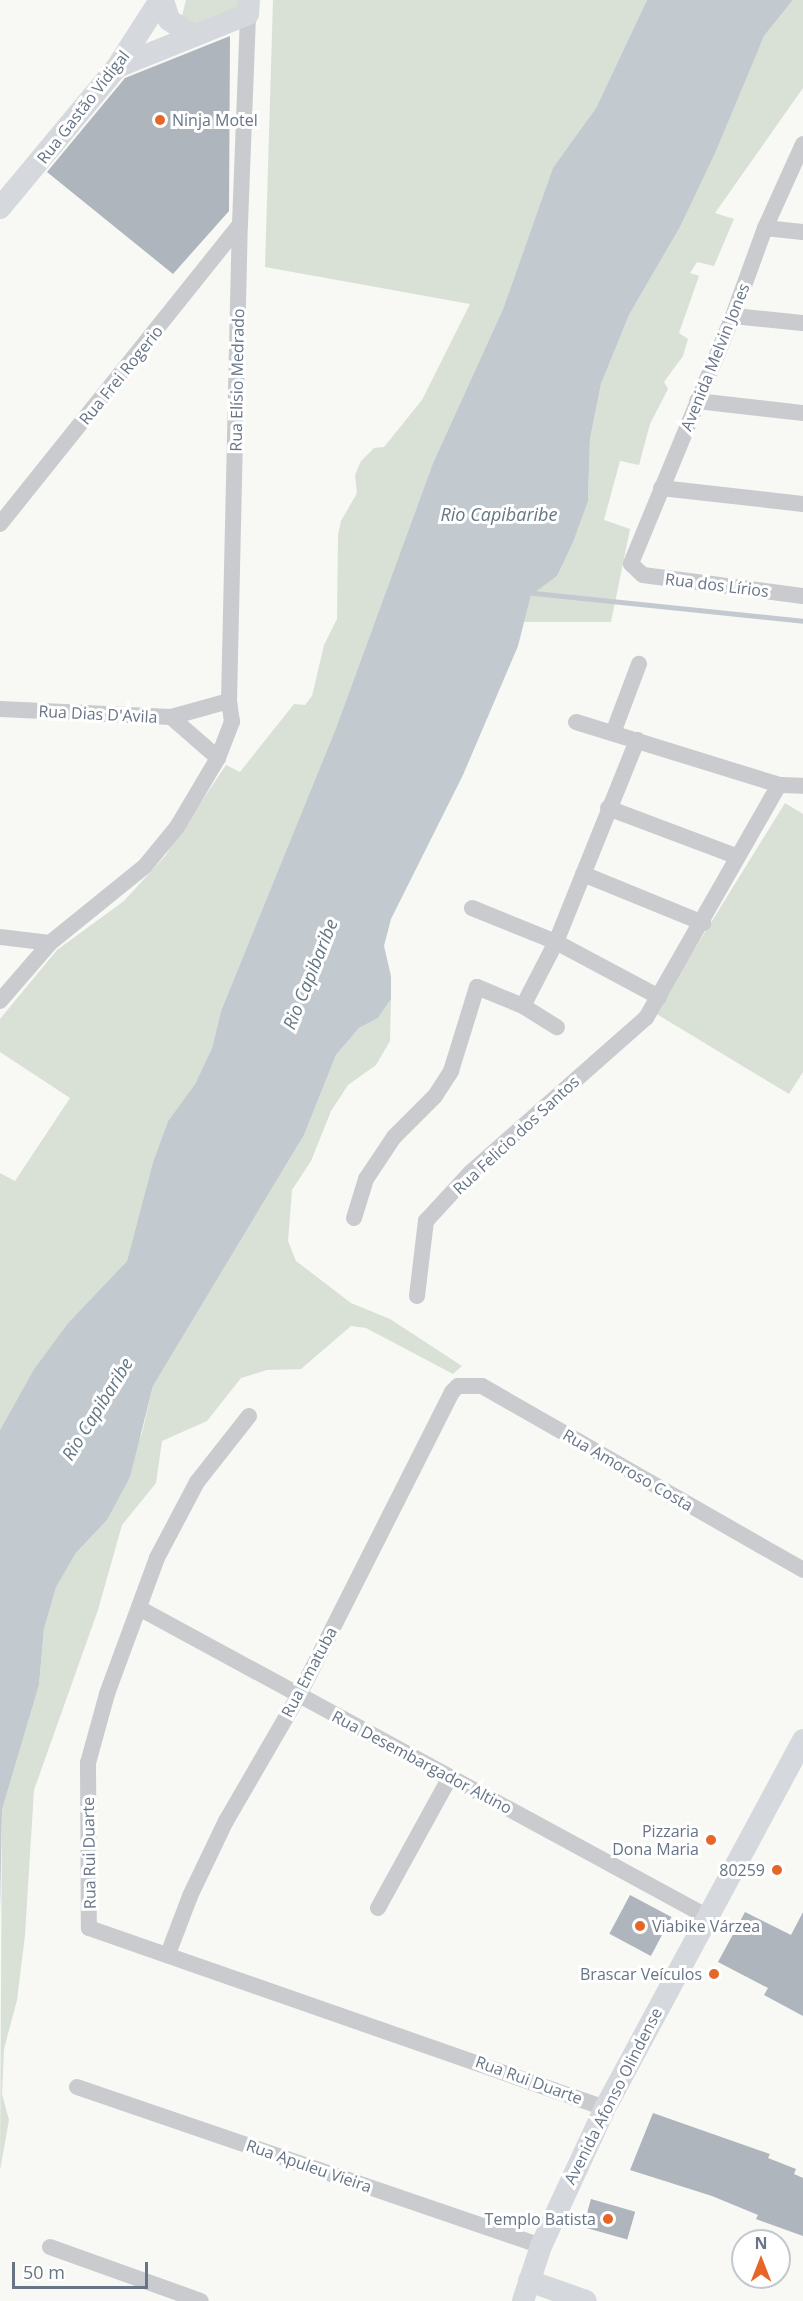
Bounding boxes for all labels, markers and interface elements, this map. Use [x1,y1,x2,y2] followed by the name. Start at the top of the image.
[33,47,133,167] street label: Rua Gastão Vidigal
[172,110,258,130] place label: Ninja Motel
[153,113,167,127] marker: Ninja Motel
[677,280,753,434] street label: Avenida Melvin Jones
[226,308,248,452] street label: Rua Elísio Medrado
[75,322,167,428] street label: Rua Frei Rogerio
[441,503,557,525] water label: Rio Capibaribe
[664,569,770,601] street label: Rua dos Lírios
[38,701,158,727] street label: Rua Dias D'Avila
[278,916,342,1032] water label: Rio Capibaribe
[449,1072,583,1198] street label: Rua Felicio dos Santos
[57,1354,137,1464] water label: Rio Capibaribe
[560,1425,696,1515] street label: Rua Amoroso Costa
[277,1624,341,1720] street label: Rua Ematuba
[329,1706,515,1818] street label: Rua Desembargador Altino
[78,1797,100,1909] street label: Rua Rui Duarte
[612,1821,699,1859] place label: Pizzaria Dona Maria
[704,1833,718,1847] marker: Pizzaria Dona Maria
[719,1860,765,1880] place label: 80259
[770,1863,784,1877] marker: 80259
[652,1916,760,1936] place label: Viabike Várzea
[633,1919,647,1933] marker: Viabike Várzea
[580,1964,702,1984] place label: Brascar Veículos
[707,1967,721,1981] marker: Brascar Veículos
[560,2004,666,2188] street label: Avenida Afonso Olindense
[473,2052,585,2108] street label: Rua Rui Duarte
[244,2136,374,2196] street label: Rua Apuleu Vieira
[485,2209,596,2229] place label: Templo Batista
[601,2212,615,2226] marker: Templo Batista
[731,2229,791,2289] north arrow
[754,2232,768,2254] text: N
[15,2250,152,2288] scale bar
[23,2260,65,2284] text: 50 m

